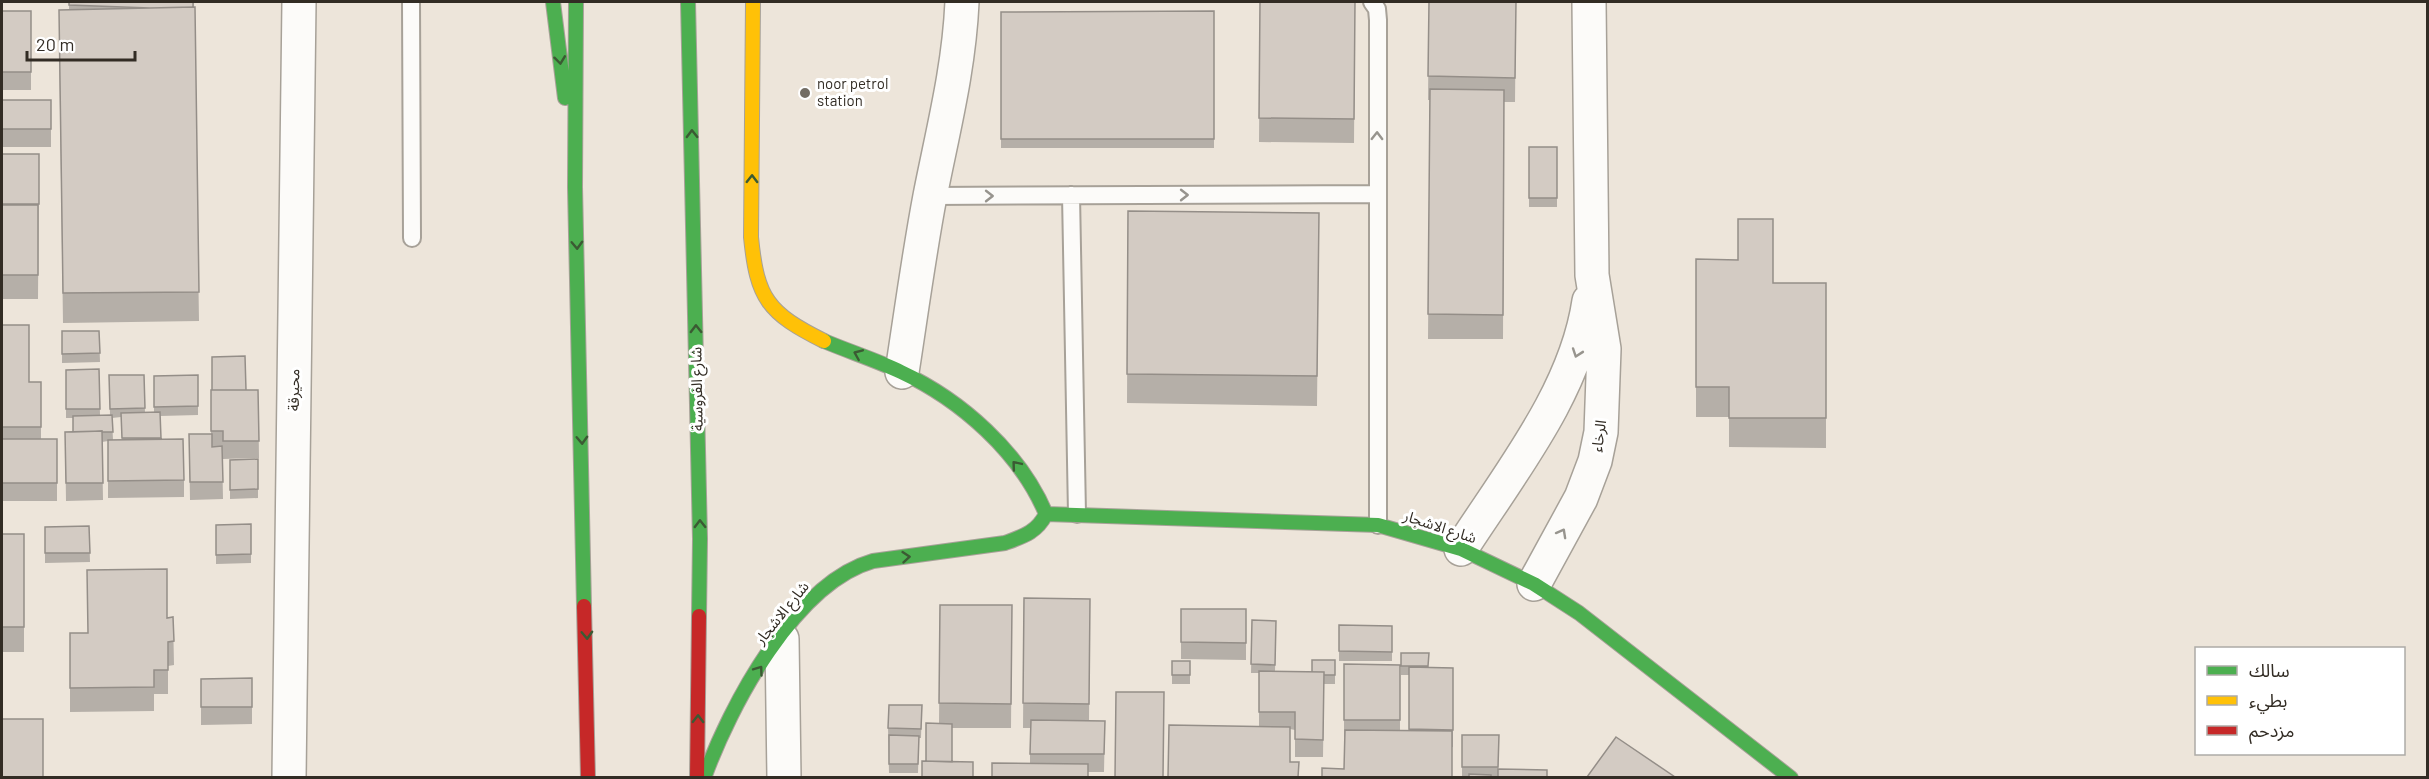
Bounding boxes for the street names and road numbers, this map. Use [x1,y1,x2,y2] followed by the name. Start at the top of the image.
[686,346,710,431] street label: شارع الفروسية
[284,369,303,411] street label: محيرقة
[1587,419,1610,453] street label: الرخاء
[1399,505,1479,550] street label: شارع الاشجار
[750,577,815,651] street label: شارع الاشجار

